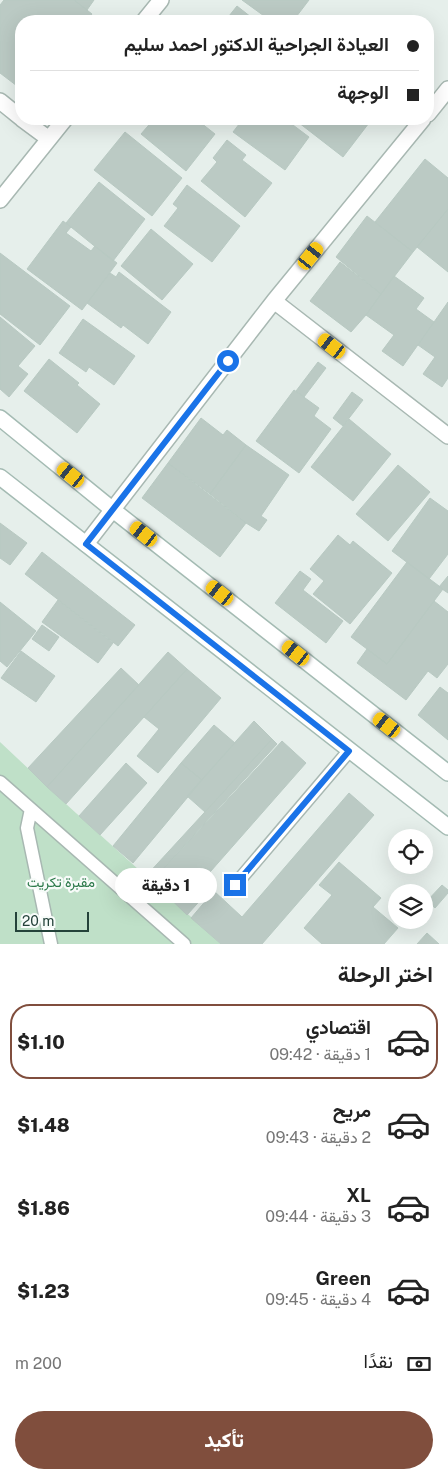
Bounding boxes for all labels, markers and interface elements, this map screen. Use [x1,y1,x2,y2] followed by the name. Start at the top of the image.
[124,33,389,55] text: العيادة الجراحية الدكتور احمد سليم
[337,81,389,103] text: الوجهة
[295,240,326,272] car
[315,331,348,361] car
[217,350,239,372] route start
[54,460,87,490] car
[127,519,160,549] car
[203,578,236,608] car
[279,638,312,668] car
[370,710,403,740] car
[388,829,433,929] map controls
[388,829,433,874] button: locate
[115,868,218,902] callout: 1 دقيقة
[27,874,95,891] park label: مقبرة تكريت
[224,874,246,896] route end
[142,876,190,895] text: 1 دقيقة
[388,884,433,929] button: layers
[15,909,89,932] scale bar
[22,913,54,929] text: 20 m
[338,961,433,987] text: اختر الرحلة
[306,1016,371,1038] text: اقتصادي
[386,1019,431,1064] icon: car
[17,1031,65,1053] text: $1.10
[269,1045,371,1064] text: 1 دقيقة · 09:42
[333,1099,371,1121] text: مريح
[386,1102,431,1147] icon: car
[17,1114,70,1136] text: $1.48
[266,1128,371,1147] text: 2 دقيقة · 09:43
[346,1184,371,1206] text: XL
[386,1185,431,1230] icon: car
[17,1197,70,1219] text: $1.86
[265,1207,371,1226] text: 3 دقيقة · 09:44
[316,1267,371,1289] text: Green
[386,1268,431,1313] icon: car
[17,1280,70,1302] text: $1.23
[265,1290,371,1309] text: 4 دقيقة · 09:45
[364,1350,393,1372] text: نقدًا
[405,1350,433,1378] icon: cash
[15,1354,62,1373] text: 200 m
[15,1411,433,1469] button: تأكيد

